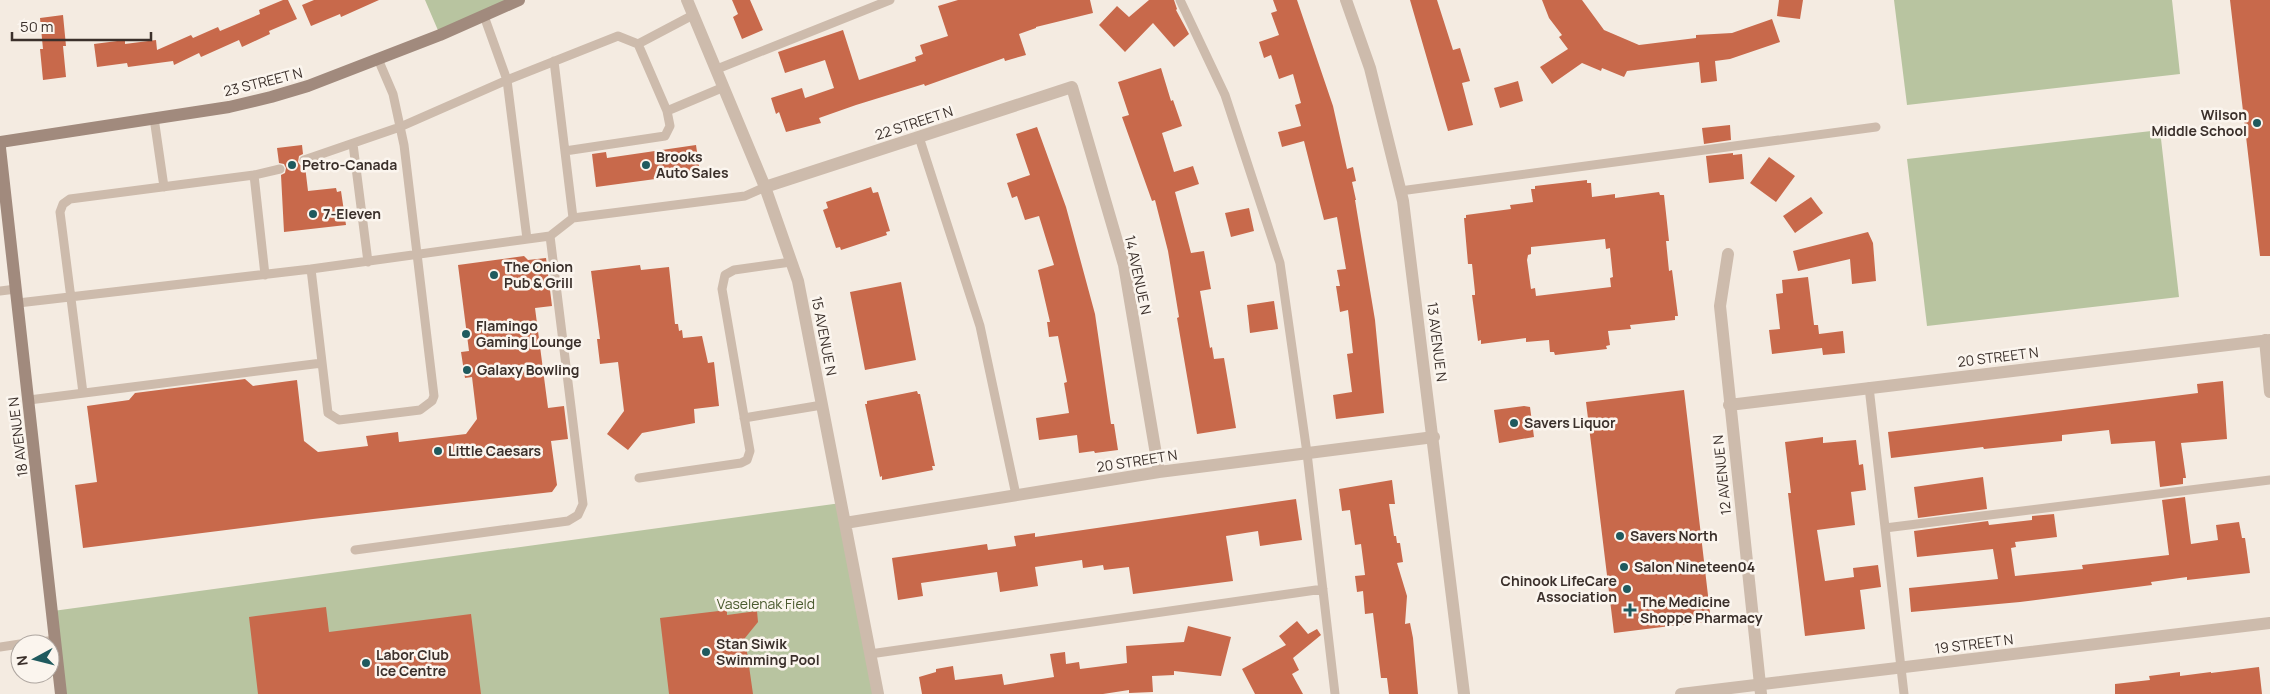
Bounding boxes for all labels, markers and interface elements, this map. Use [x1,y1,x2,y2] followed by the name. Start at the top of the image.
[12,10,151,42] scale bar
[20,16,54,37] text: 50 m
[221,63,304,100] street label: 23 STREET N
[872,101,955,144] street label: 22 STREET N
[2151,105,2247,140] place label: Wilson Middle School
[2251,117,2263,129] marker: Wilson Middle School
[656,147,729,182] place label: Brooks Auto Sales
[302,155,397,174] place label: Petro-Canada
[286,159,298,171] marker: Petro-Canada
[640,159,652,171] marker: Brooks Auto Sales
[323,204,381,223] place label: 7-Eleven
[307,208,319,220] marker: 7-Eleven
[1121,233,1156,316] street label: 14 AVENUE N
[504,257,573,292] place label: The Onion Pub & Grill
[488,269,500,281] marker: The Onion Pub & Grill
[807,295,841,377] street label: 15 AVENUE N
[1423,301,1452,383] street label: 13 AVENUE N
[476,316,582,351] place label: Flamingo Gaming Lounge
[460,328,472,340] marker: Flamingo Gaming Lounge
[1956,342,2039,371] street label: 20 STREET N
[477,360,579,379] place label: Galaxy Bowling
[461,364,473,376] marker: Galaxy Bowling
[3,396,32,478] street label: 18 AVENUE N
[1524,413,1616,432] place label: Savers Liquor
[1508,417,1520,429] marker: Savers Liquor
[1708,434,1735,516] street label: 12 AVENUE N
[448,441,542,460] place label: Little Caesars
[432,445,444,457] marker: Little Caesars
[1095,445,1179,476] street label: 20 STREET N
[1630,526,1718,545] place label: Savers North
[1614,530,1626,542] marker: Savers North
[1634,557,1755,576] place label: Salon Nineteen04
[1618,561,1630,573] marker: Salon Nineteen04
[1501,571,1617,606] place label: Chinook LifeCare Association
[1621,583,1633,595] marker: Chinook LifeCare Association
[1640,592,1763,627] place label: The Medicine Shoppe Pharmacy
[717,594,815,613] park label: Vaselenak Field
[1624,604,1636,616] marker: The Medicine Shoppe Pharmacy
[1934,629,2014,658] street label: 19 STREET N
[10,634,60,684] north arrow
[716,634,820,669] place label: Stan Siwik Swimming Pool
[376,645,449,680] place label: Labor Club Ice Centre
[700,646,712,658] marker: Stan Siwik Swimming Pool
[12,654,32,667] text: N
[360,657,372,669] marker: Labor Club Ice Centre

